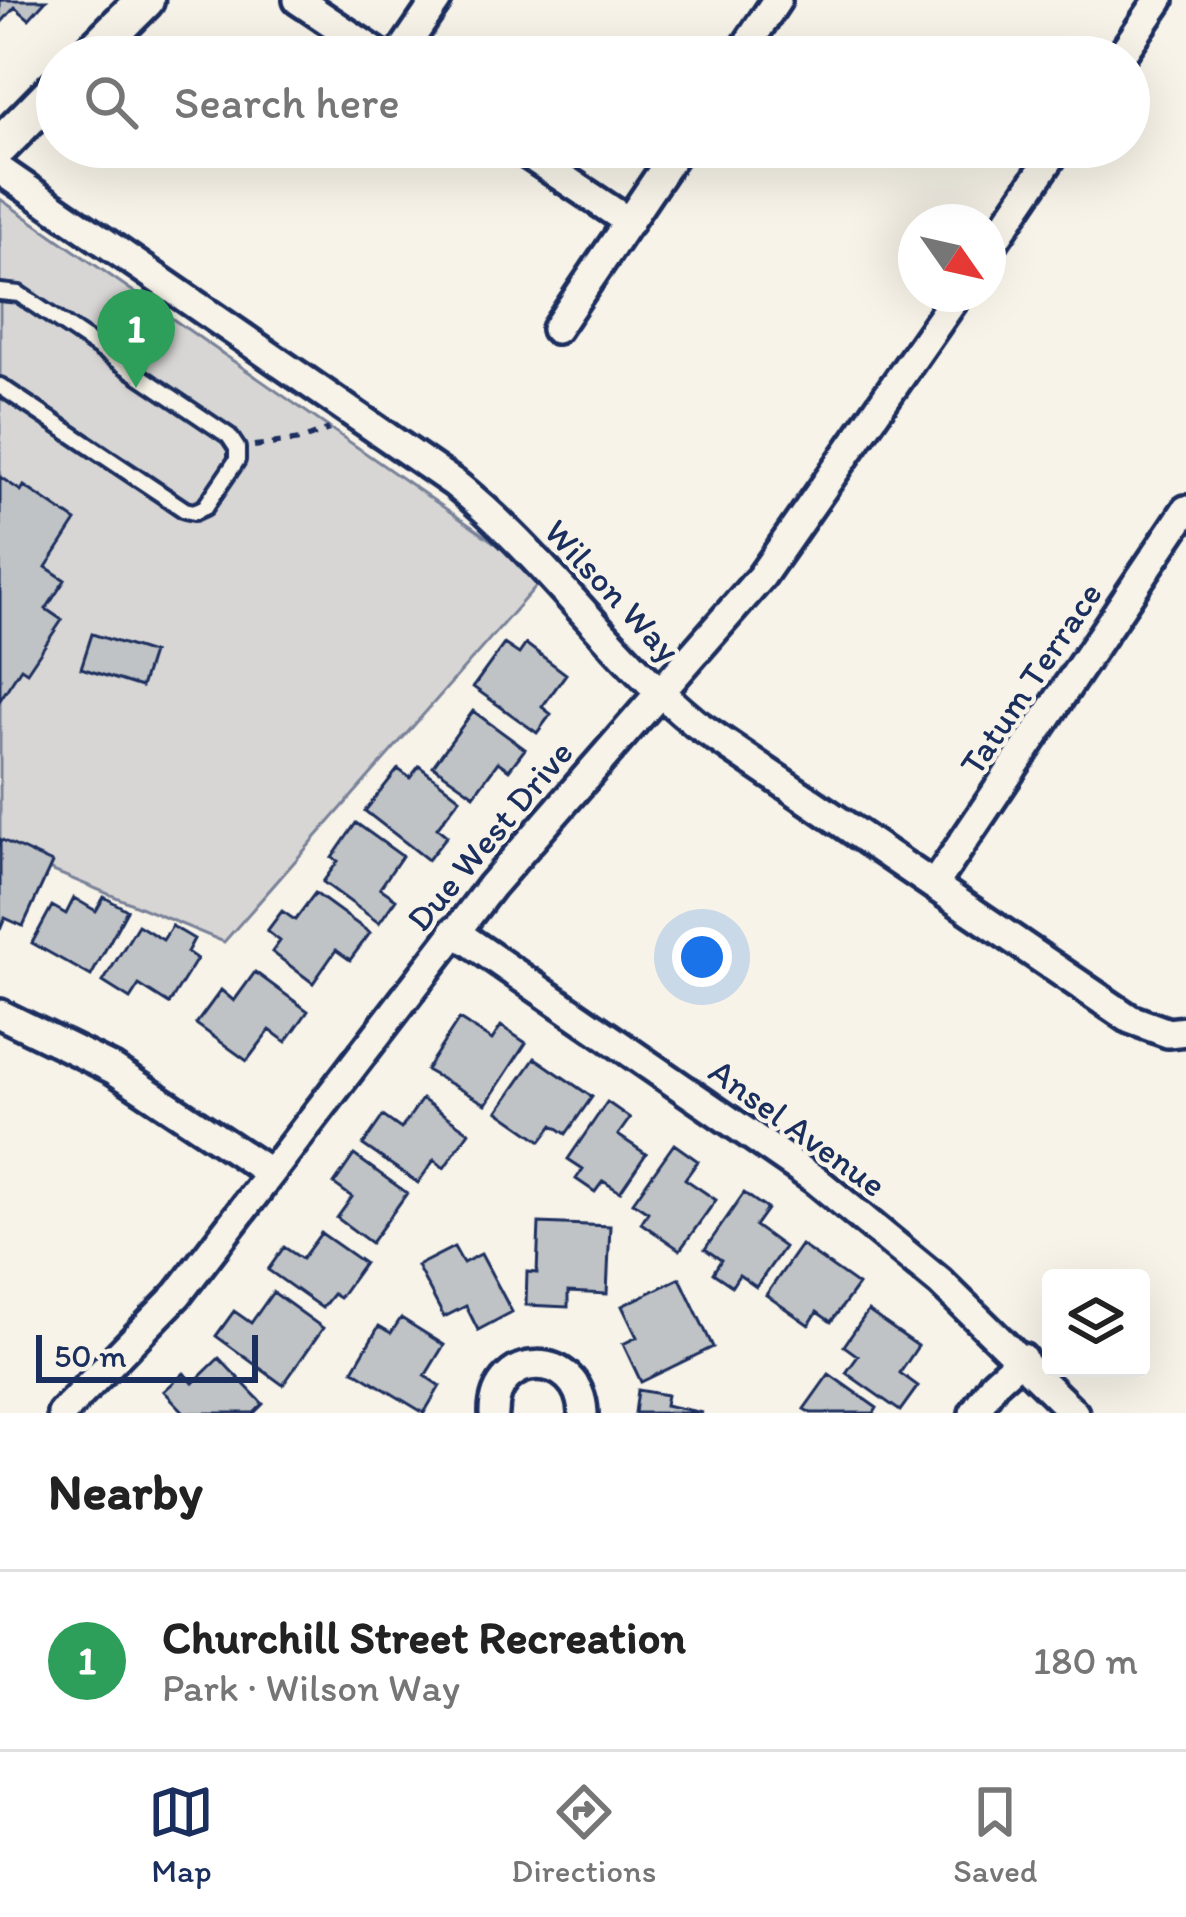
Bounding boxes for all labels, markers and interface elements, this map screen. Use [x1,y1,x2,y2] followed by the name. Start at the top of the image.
[36,36,1150,168] search box
[78,69,144,135] icon: search
[174,75,400,129] text: Search here
[898,204,1006,312] north arrow
[97,289,175,388] pin: 1
[536,510,690,671] street label: Wilson Way
[950,573,1111,783] street label: Tatum Terrace
[397,731,582,939] street label: Due West Drive
[672,927,732,987] your location
[701,1049,895,1206] street label: Ansel Avenue
[1042,1269,1150,1377] map controls
[1042,1269,1150,1377] button: layers
[36,1329,258,1382] scale bar
[54,1336,127,1375] text: 50 m
[48,1461,203,1522] text: Nearby
[162,1610,686,1664] text: Churchill Street Recreation
[78,1637,96,1684] text: 1
[1033,1637,1138,1684] text: 180 m
[162,1664,460,1711] text: Park · Wilson Way
[148,1779,214,1890] tab: Map
[511,1779,656,1890] tab: Directions
[953,1779,1038,1890] tab: Saved

